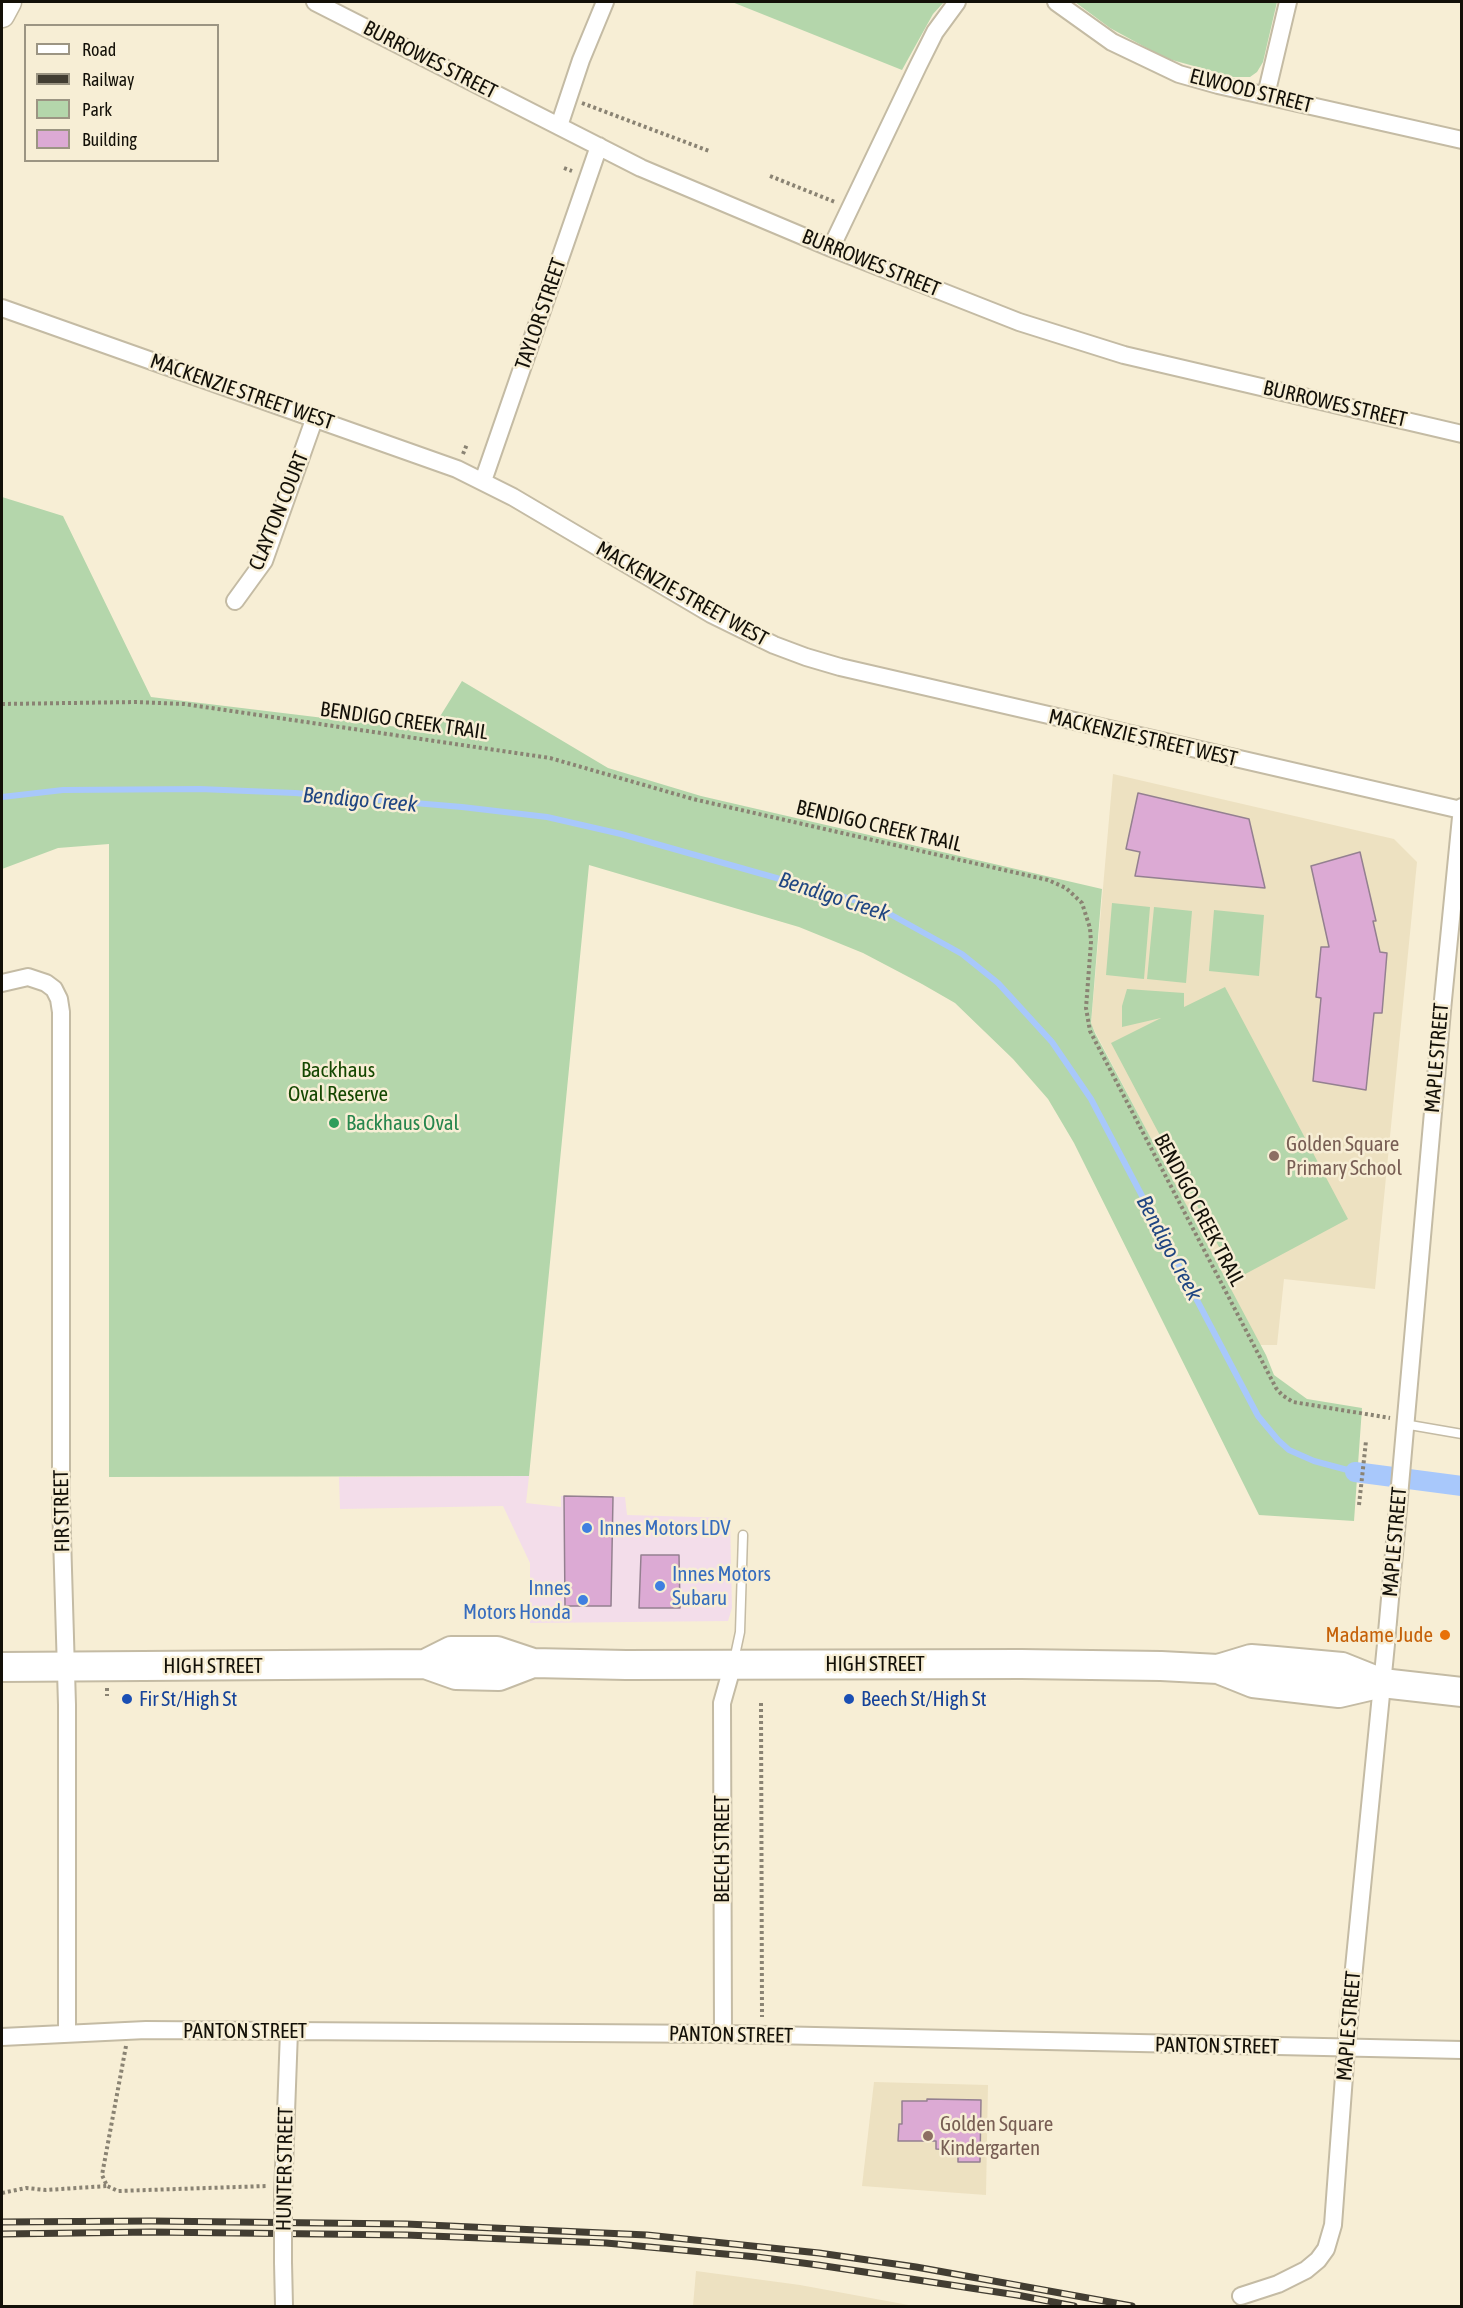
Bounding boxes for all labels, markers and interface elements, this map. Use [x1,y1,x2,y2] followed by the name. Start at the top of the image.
[359,15,501,105] street label: BURROWES STREET
[24,24,219,162] legend
[82,39,116,60] text: Road
[1187,64,1315,118] street label: ELWOOD STREET
[82,69,134,90] text: Railway
[82,99,112,120] text: Park
[82,129,137,150] text: Building
[798,224,944,302] street label: BURROWES STREET
[510,255,572,373] street label: TAYLOR STREET
[147,349,337,435] street label: MACKENZIE STREET WEST
[1261,375,1409,433] street label: BURROWES STREET
[244,448,314,574] street label: CLAYTON COURT
[592,536,772,652] street label: MACKENZIE STREET WEST
[318,697,490,745] street label: BENDIGO CREEK TRAIL
[1046,704,1240,772] street label: MACKENZIE STREET WEST
[302,782,418,818] water label: Bendigo Creek
[794,795,964,857] street label: BENDIGO CREEK TRAIL
[775,867,893,927] water label: Bendigo Creek
[1420,1002,1454,1114] street label: MAPLE STREET
[288,1057,388,1107] park label: Backhaus Oval Reserve
[346,1110,459,1136] place label: Backhaus Oval
[327,1116,341,1130] marker: Backhaus Oval
[1148,1129,1250,1291] street label: BENDIGO CREEK TRAIL
[1286,1131,1402,1181] place label: Golden Square Primary School
[1267,1149,1281,1163] marker: Golden Square Primary School
[1130,1191,1208,1305] water label: Bendigo Creek
[49,1469,75,1553] street label: FIR STREET
[1378,1486,1412,1598] street label: MAPLE STREET
[599,1515,731,1541] place label: Innes Motors LDV
[580,1521,594,1535] marker: Innes Motors LDV
[672,1561,771,1611] place label: Innes Motors Subaru
[463,1575,571,1625] place label: Innes Motors Honda
[653,1579,667,1593] marker: Innes Motors Subaru
[576,1593,590,1607] marker: Innes Motors Honda
[1326,1622,1433,1648] place label: Madame Jude
[1438,1628,1452,1642] marker: Madame Jude
[825,1651,925,1677] street label: HIGH STREET
[163,1653,263,1679] street label: HIGH STREET
[139,1686,237,1712] place label: Fir St/High St
[861,1686,987,1712] place label: Beech St/High St
[120,1692,134,1706] marker: Fir St/High St
[842,1692,856,1706] marker: Beech St/High St
[709,1795,735,1903] street label: BEECH STREET
[1332,1970,1366,2082] street label: MAPLE STREET
[183,2018,307,2044] street label: PANTON STREET
[669,2021,793,2049] street label: PANTON STREET
[1155,2032,1279,2060] street label: PANTON STREET
[271,2107,299,2231] street label: HUNTER STREET
[940,2111,1053,2161] place label: Golden Square Kindergarten
[921,2129,935,2143] marker: Golden Square Kindergarten

